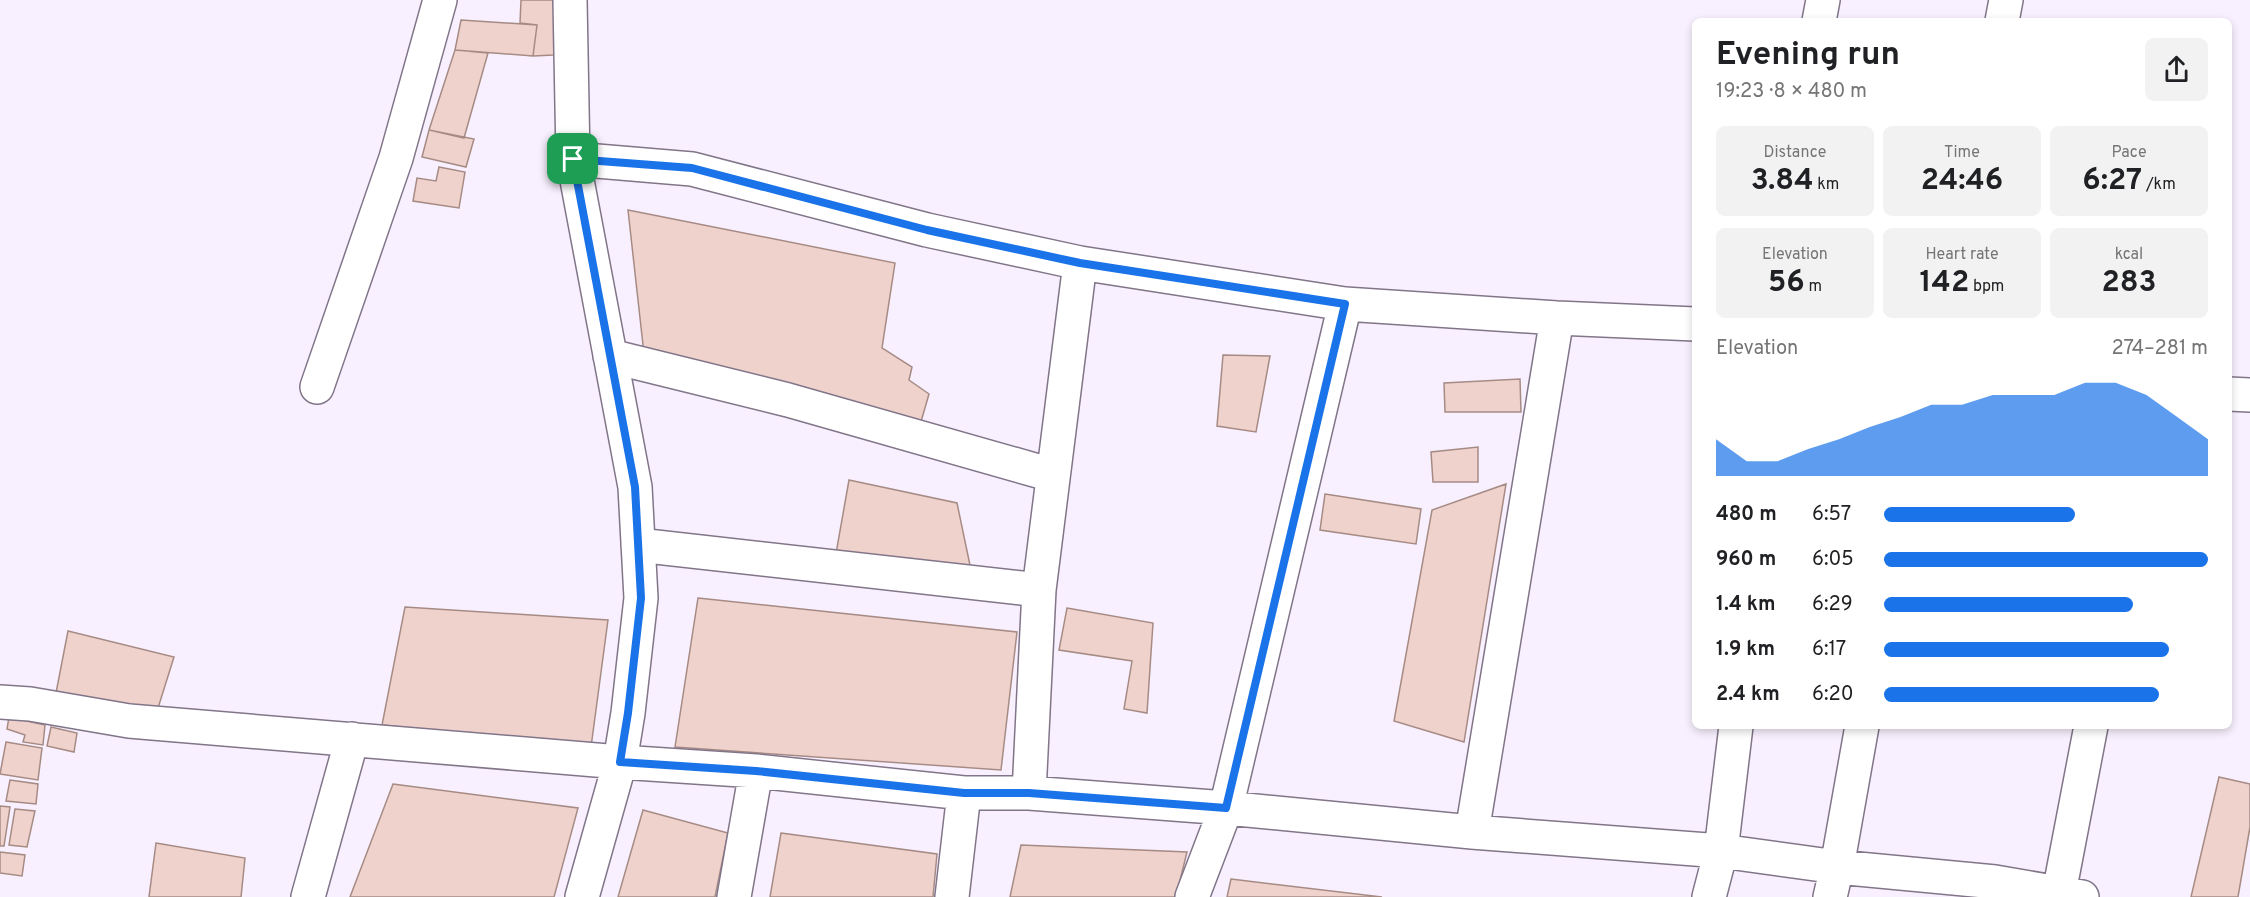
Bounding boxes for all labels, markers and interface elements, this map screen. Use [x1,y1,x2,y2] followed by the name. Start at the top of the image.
[1716,35,1900,77] text: Evening run
[2145,38,2208,101] button: share
[1716,79,1867,105] text: 19:23 · 8 × 480 m
[547,133,598,184] pin
[556,142,589,175] icon: arrive
[1764,143,1826,163] text: Distance
[1944,143,1980,163] text: Time
[2111,143,2147,163] text: Pace
[1751,163,1813,200] text: 3.84
[1921,163,2003,200] text: 24:46
[2082,163,2142,200] text: 6:27
[1813,175,1839,195] text: km
[2142,175,2176,195] text: /km
[1762,245,1828,265] text: Elevation
[1925,245,1999,265] text: Heart rate
[2115,245,2143,265] text: kcal
[1768,265,1805,302] text: 56
[1920,265,1969,302] text: 142
[2101,265,2157,302] text: 283
[1805,277,1822,297] text: m
[1969,277,2004,297] text: bpm
[1716,336,1798,362] text: Elevation
[2111,336,2208,362] text: 274–281 m
[1716,502,1777,528] text: 480 m
[1812,502,1851,528] text: 6:57
[1716,547,1776,573] text: 960 m
[1812,547,1854,573] text: 6:05
[1716,592,1776,618] text: 1.4 km
[1812,592,1853,618] text: 6:29
[1716,637,1775,663] text: 1.9 km
[1812,637,1846,663] text: 6:17
[1716,682,1780,708] text: 2.4 km
[1812,682,1854,708] text: 6:20

